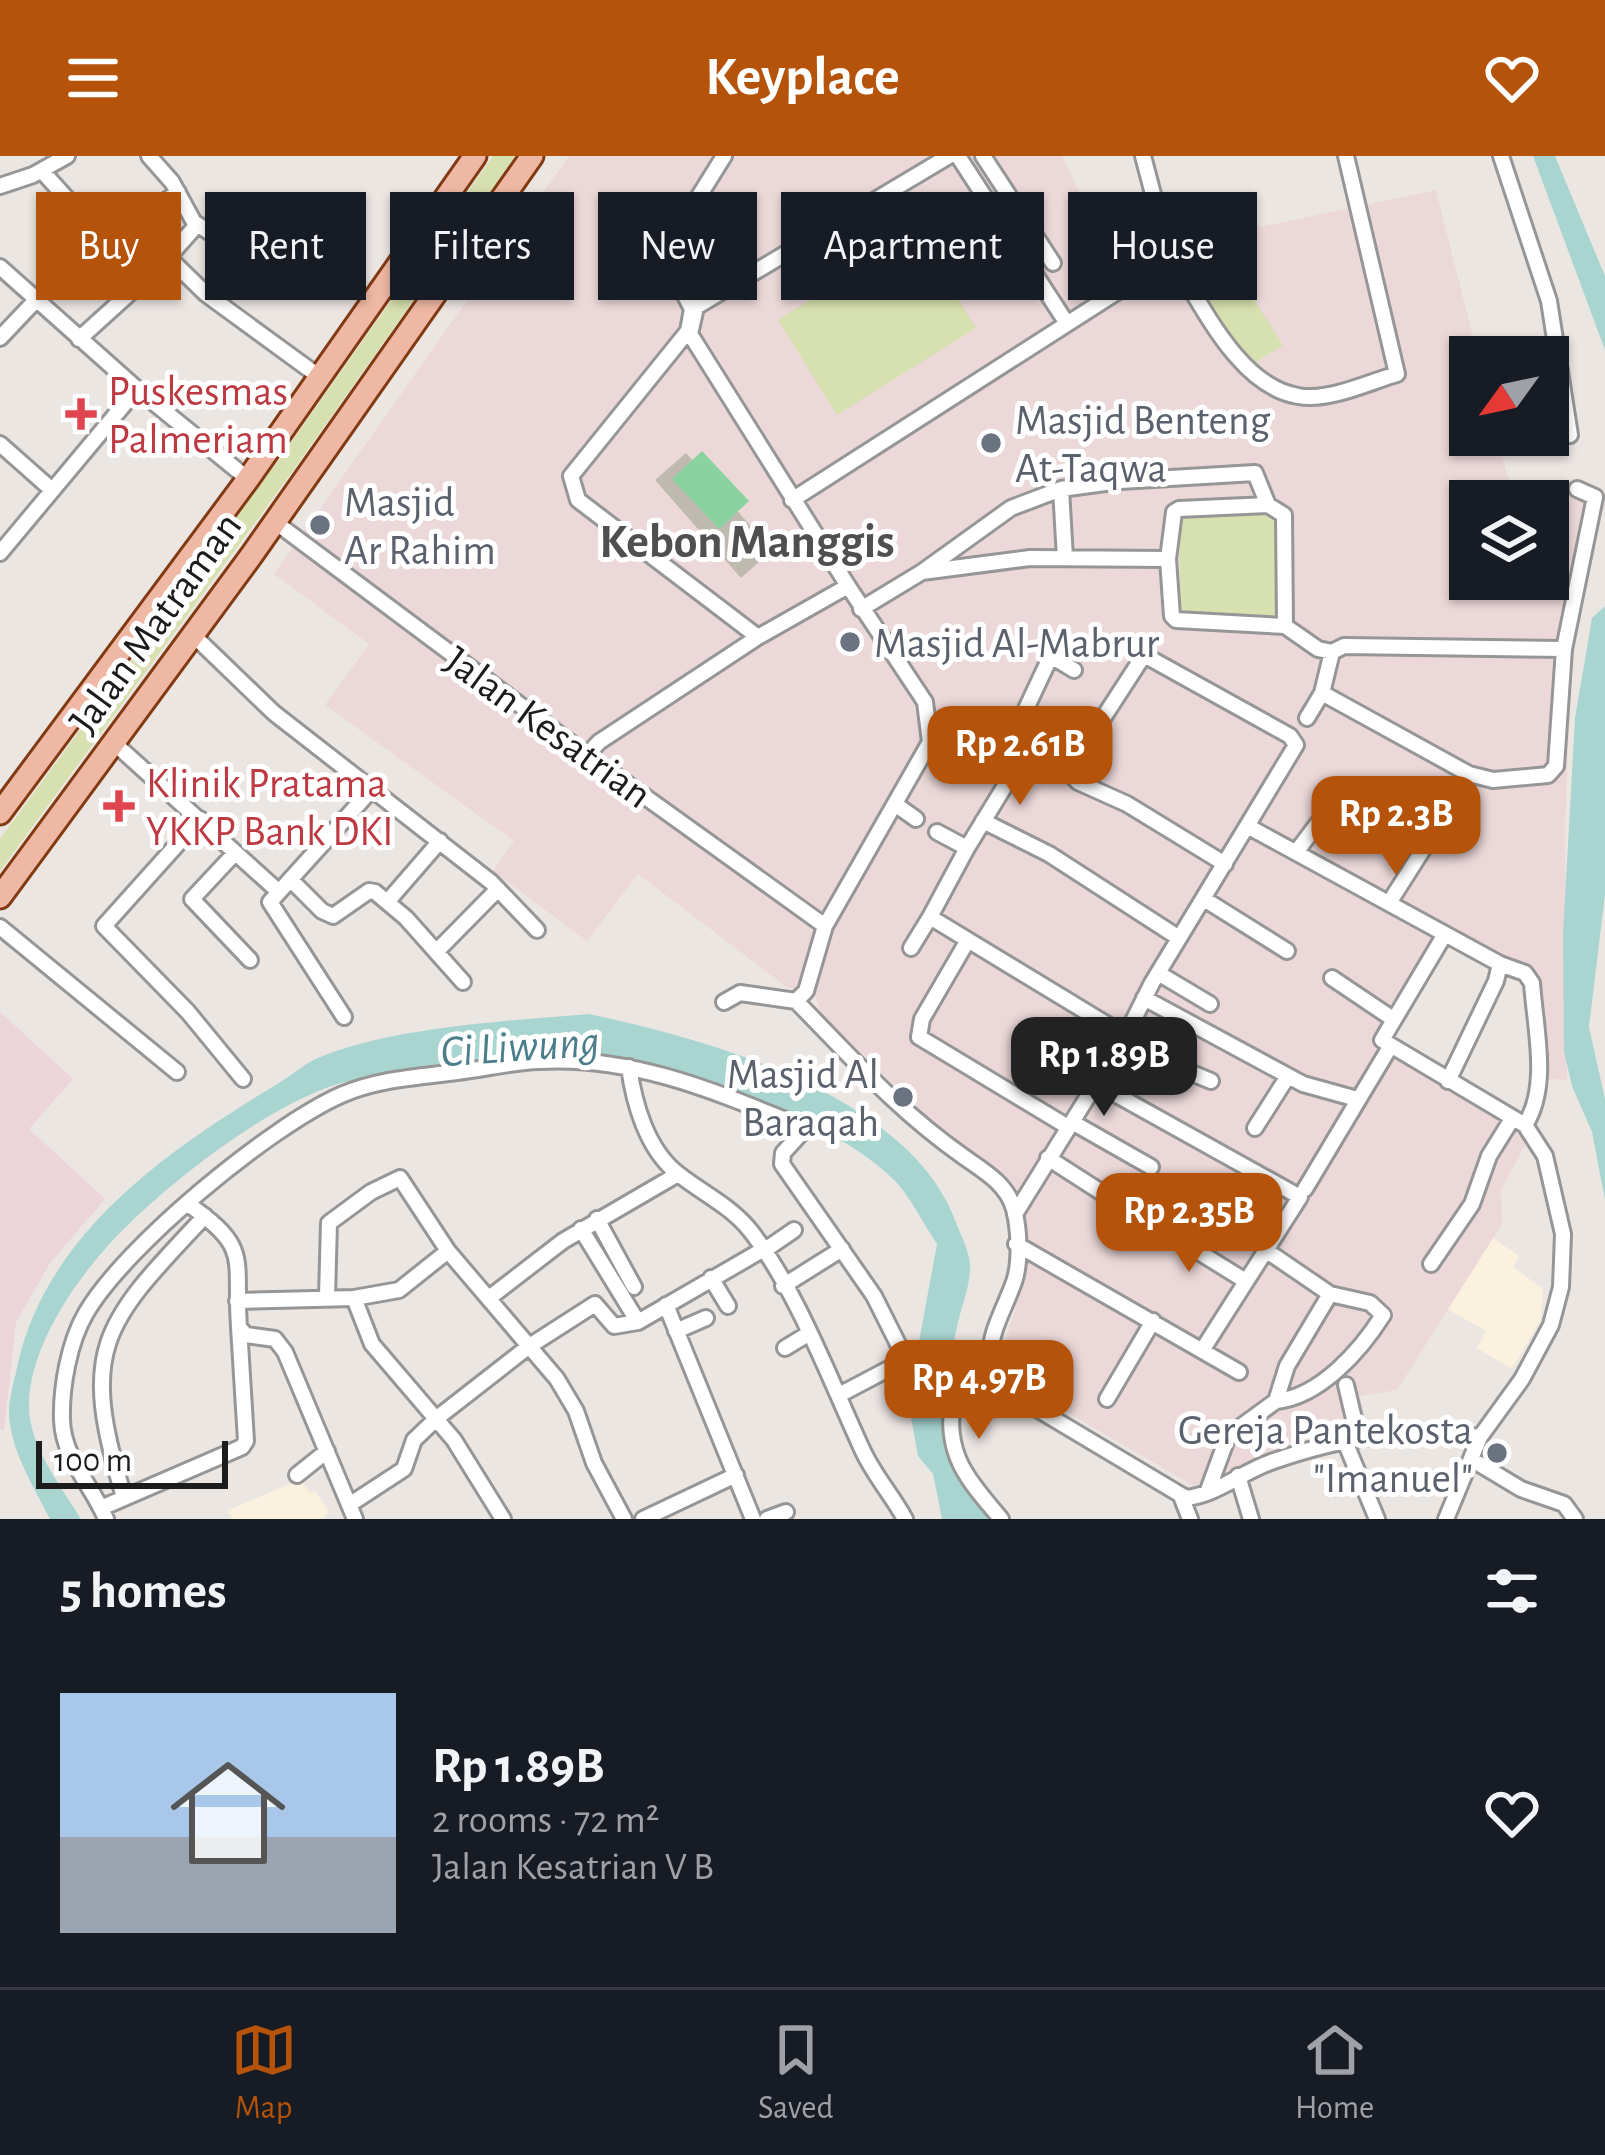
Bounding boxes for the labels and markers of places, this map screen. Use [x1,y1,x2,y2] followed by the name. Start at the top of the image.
[108,371,288,461] place label: Puskesmas Palmeriam
[65,398,97,430] marker: Puskesmas Palmeriam
[1015,400,1271,490] place label: Masjid Benteng At-Taqwa
[978,430,1004,456] marker: Masjid Benteng At-Taqwa
[344,482,496,572] place label: Masjid Ar Rahim
[307,512,333,538] marker: Masjid Ar Rahim
[874,623,1160,665] place label: Masjid Al-Mabrur
[837,629,863,655] marker: Masjid Al-Mabrur
[896,706,1144,808] pin: Rp 2.61B
[146,763,394,853] place label: Klinik Pratama YKKP Bank DKI
[1285,776,1507,878] pin: Rp 2.3B
[103,790,135,822] marker: Klinik Pratama YKKP Bank DKI
[980,1017,1228,1119] pin: Rp 1.89B
[727,1054,879,1144] place label: Masjid Al Baraqah
[890,1084,916,1110] marker: Masjid Al Baraqah
[1065,1173,1313,1275] pin: Rp 2.35B
[855,1340,1103,1442] pin: Rp 4.97B
[1178,1410,1473,1500] place label: Gereja Pantekosta "Imanuel"
[1484,1440,1510,1466] marker: Gereja Pantekosta "Imanuel"

